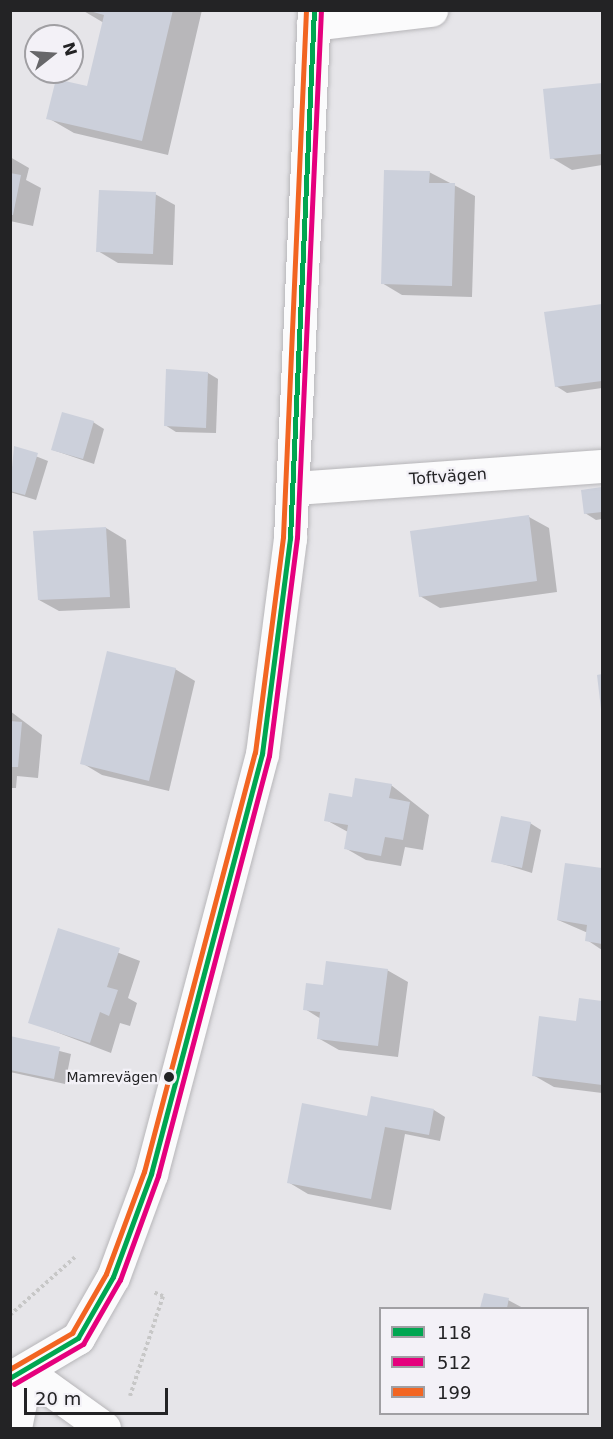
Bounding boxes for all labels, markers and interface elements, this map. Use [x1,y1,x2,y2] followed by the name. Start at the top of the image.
[24,24,84,84] north arrow
[59,40,81,58] text: N
[408,465,488,489] street label: Toftvägen
[66,1069,158,1085] place label: Mamrevägen
[163,1071,175,1083] marker: Mamrevägen
[379,1307,589,1415] legend
[437,1322,471,1343] text: 118
[437,1352,471,1373] text: 512
[27,1376,171,1414] scale bar
[437,1382,471,1403] text: 199
[35,1388,81,1409] text: 20 m

